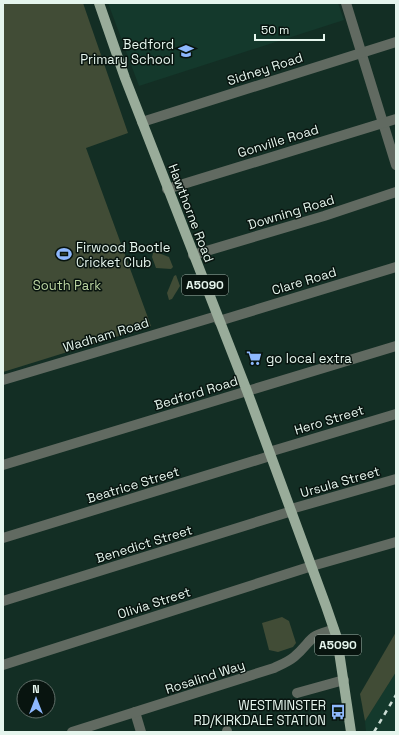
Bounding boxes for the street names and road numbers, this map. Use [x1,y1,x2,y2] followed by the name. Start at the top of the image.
[225,49,305,89] street label: Sidney Road
[235,121,321,161] street label: Gonville Road
[164,161,218,265] street label: Hawthorne Road
[246,191,336,233] street label: Downing Road
[270,263,338,299] street label: Clare Road
[182,275,228,295] road number: A5090
[61,314,151,356] street label: Wadham Road
[152,372,240,414] street label: Bedford Road
[292,401,366,439] street label: Hero Street
[85,463,181,507] street label: Beatrice Street
[298,463,382,501] street label: Ursula Street
[94,521,194,567] street label: Benedict Street
[115,583,193,623] street label: Olivia Street
[315,635,361,655] road number: A5090
[163,656,247,698] street label: Rosalind Way

